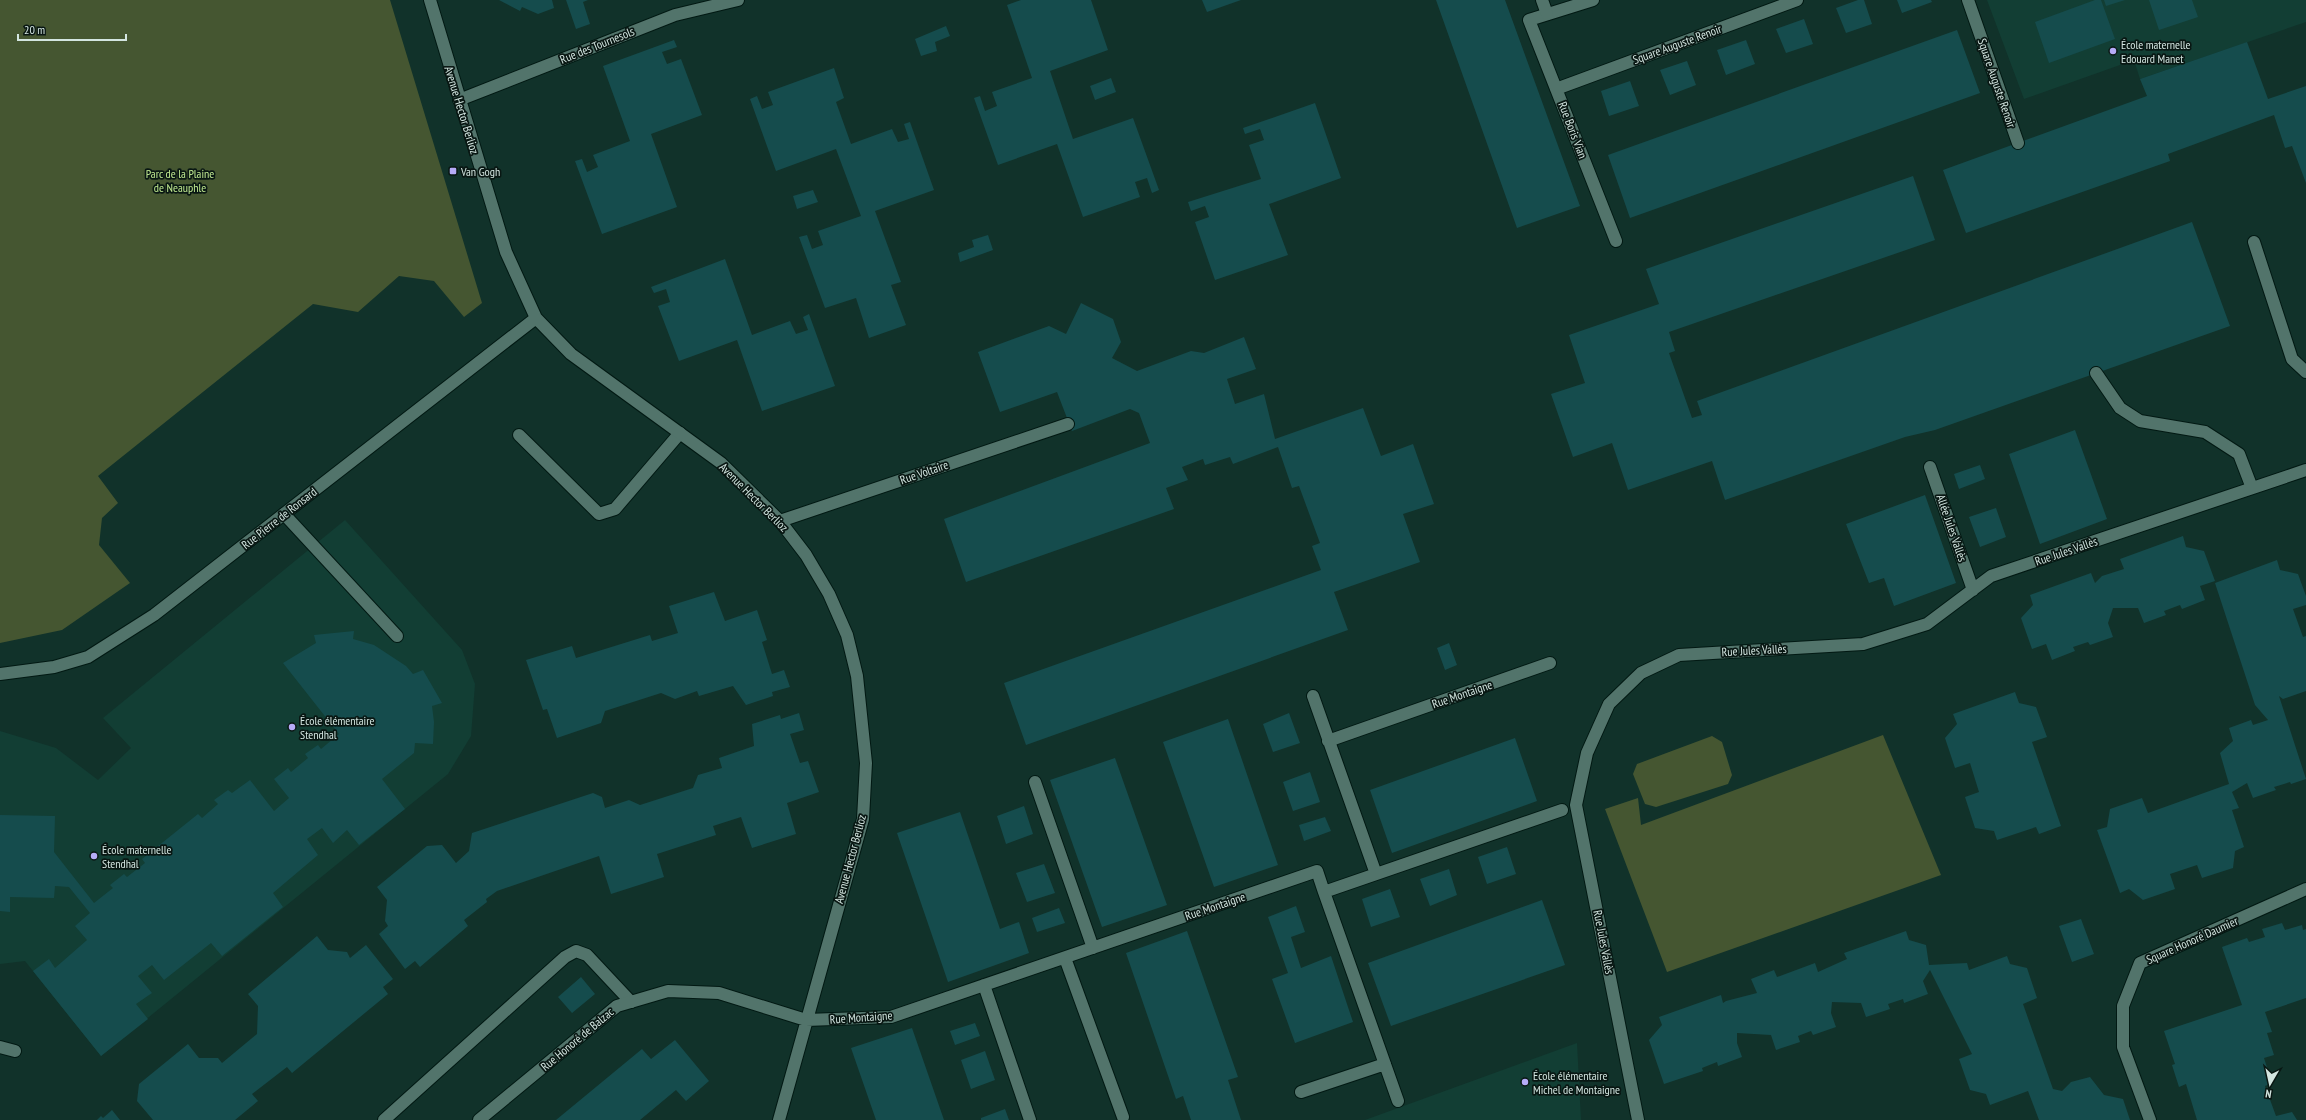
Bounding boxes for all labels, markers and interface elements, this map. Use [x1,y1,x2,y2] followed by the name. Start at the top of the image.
[18,16,126,42] scale bar
[1631,21,1724,67] street label: Square Auguste Renoir
[24,22,45,37] text: 20 m
[558,23,636,67] street label: Rue des Tournesols
[1975,36,2020,130] street label: Square Auguste Renoir
[2121,37,2191,66] place label: École maternelle Edouard Manet
[2108,46,2118,56] marker: École maternelle Edouard Manet
[441,64,483,156] street label: Avenue Hector Berlioz
[1555,99,1591,161] street label: Rue Boris Vian
[460,164,500,179] place label: Van Gogh
[146,166,214,195] park label: Parc de la Plaine de Neauphle
[448,166,458,176] marker: Van Gogh
[898,457,950,487] street label: Rue Voltaire
[716,459,792,535] street label: Avenue Hector Berlioz
[238,484,320,552] street label: Rue Pierre de Ronsard
[1933,492,1971,564] street label: Allée Jules Vallès
[2033,533,2099,569] street label: Rue Jules Vallès
[1721,641,1787,659] street label: Rue Jules Vallès
[1430,677,1494,711] street label: Rue Montaigne
[300,713,374,742] place label: École élémentaire Stendhal
[287,722,297,732] marker: École élémentaire Stendhal
[831,813,869,905] street label: Avenue Hector Berlioz
[102,842,172,871] place label: École maternelle Stendhal
[89,851,99,861] marker: École maternelle Stendhal
[1183,889,1247,923] street label: Rue Montaigne
[1590,909,1618,975] street label: Rue Jules Vallès
[2144,913,2241,967] street label: Square Honoré Daumier
[537,1004,617,1074] street label: Rue Honoré de Balzac
[829,1007,893,1027] street label: Rue Montaigne
[2250,1064,2290,1104] north arrow
[1533,1068,1620,1097] place label: École élémentaire Michel de Montaigne
[1520,1077,1530,1087] marker: École élémentaire Michel de Montaigne
[2264,1086,2272,1101] text: N

